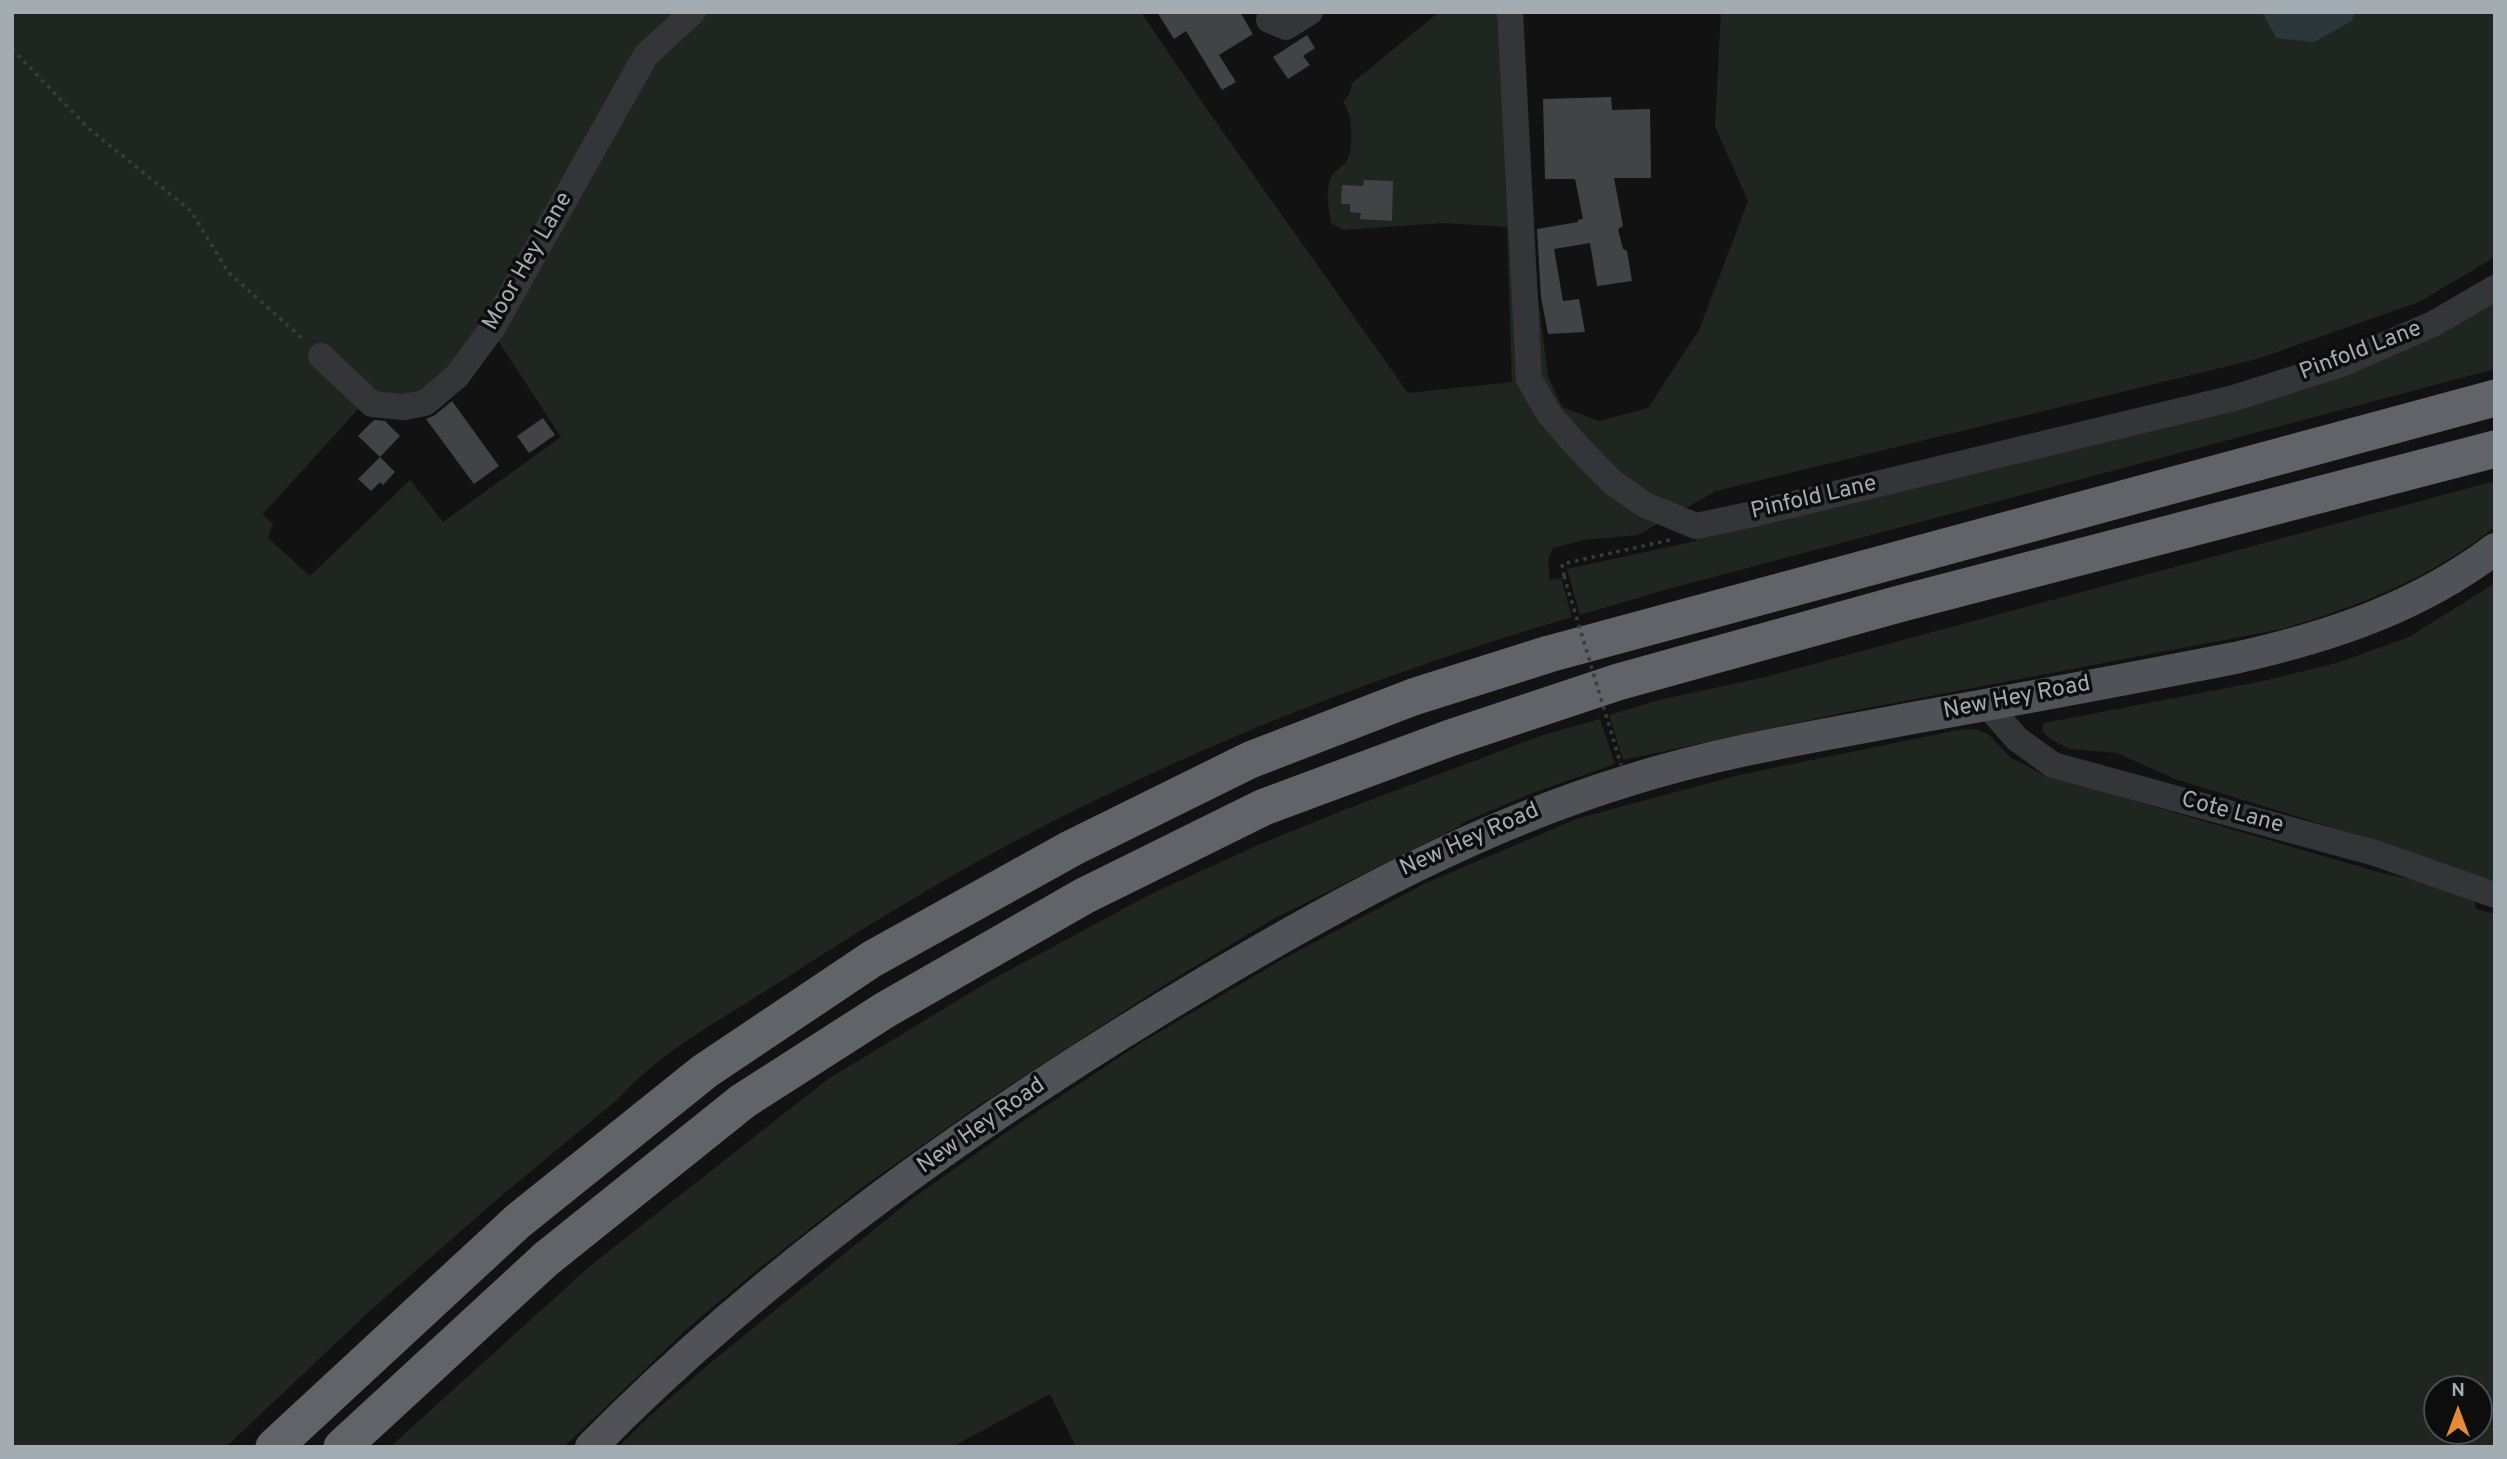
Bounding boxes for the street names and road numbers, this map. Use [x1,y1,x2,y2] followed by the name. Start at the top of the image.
[478,188,580,336] street label: Moor Hey Lane
[2296,316,2426,388] street label: Pinfold Lane
[1748,471,1880,527] street label: Pinfold Lane
[1941,671,2093,727] street label: New Hey Road
[2178,787,2286,841] street label: Cote Lane
[1396,798,1544,884] street label: New Hey Road
[913,1073,1051,1181] street label: New Hey Road

